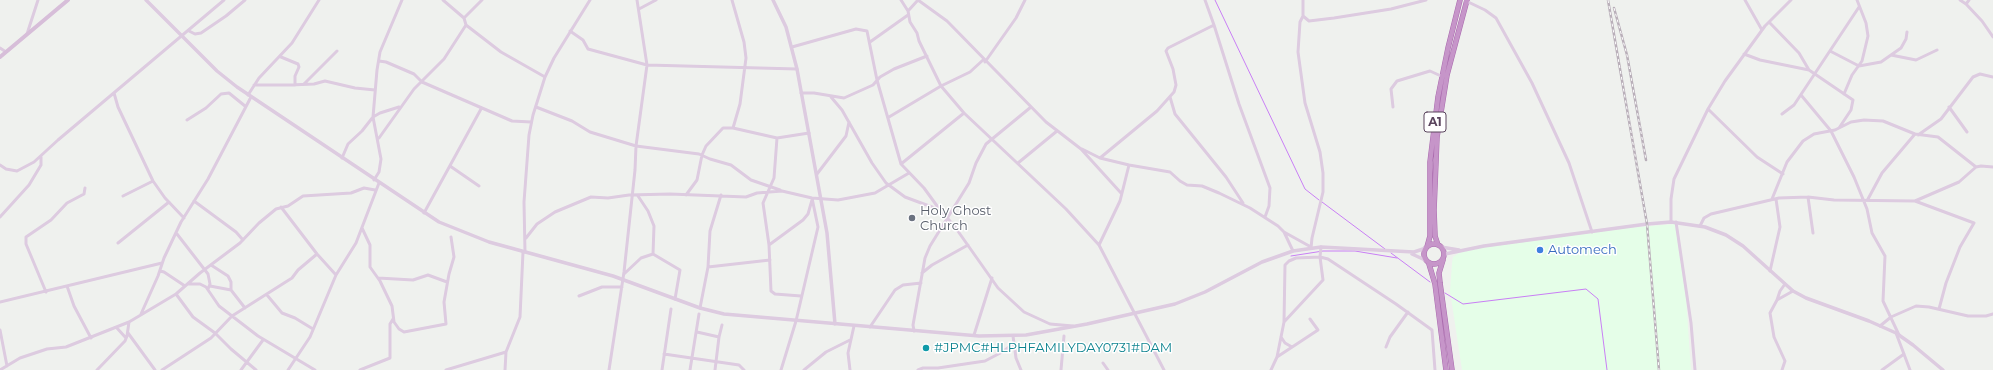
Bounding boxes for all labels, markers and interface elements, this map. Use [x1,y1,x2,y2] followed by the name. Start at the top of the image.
[1424,112,1446,132] road number: A1
[920,203,991,234] place label: Holy Ghost Church
[907,213,917,223] marker: Holy Ghost Church
[1548,242,1617,258] place label: Automech
[1535,245,1545,255] marker: Automech
[934,340,1172,356] place label: #JPMC#HLPHFAMILYDAY0731#DAM
[921,343,931,353] marker: #JPMC#HLPHFAMILYDAY0731#DAM

